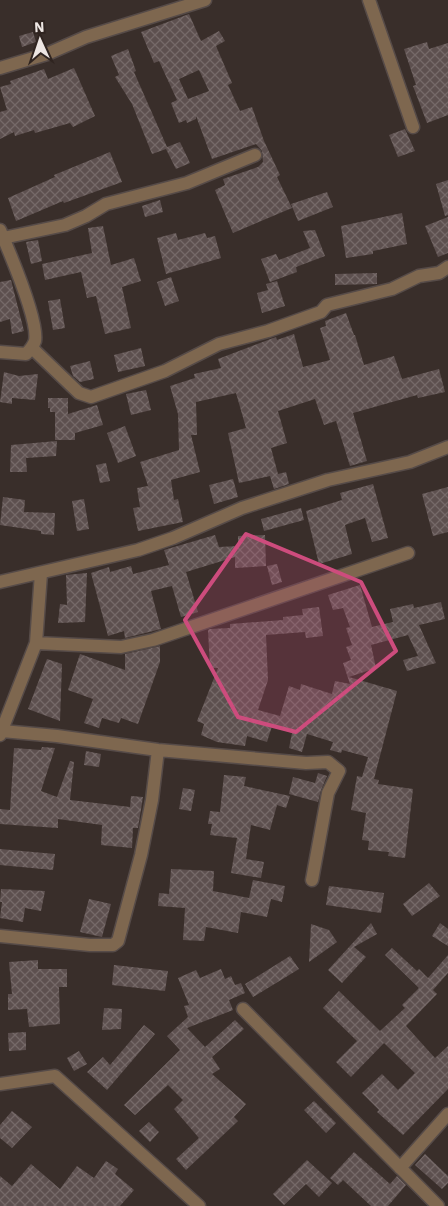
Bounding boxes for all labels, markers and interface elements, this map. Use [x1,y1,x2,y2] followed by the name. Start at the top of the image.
[15,15,65,65] north arrow
[34,18,45,36] text: N

